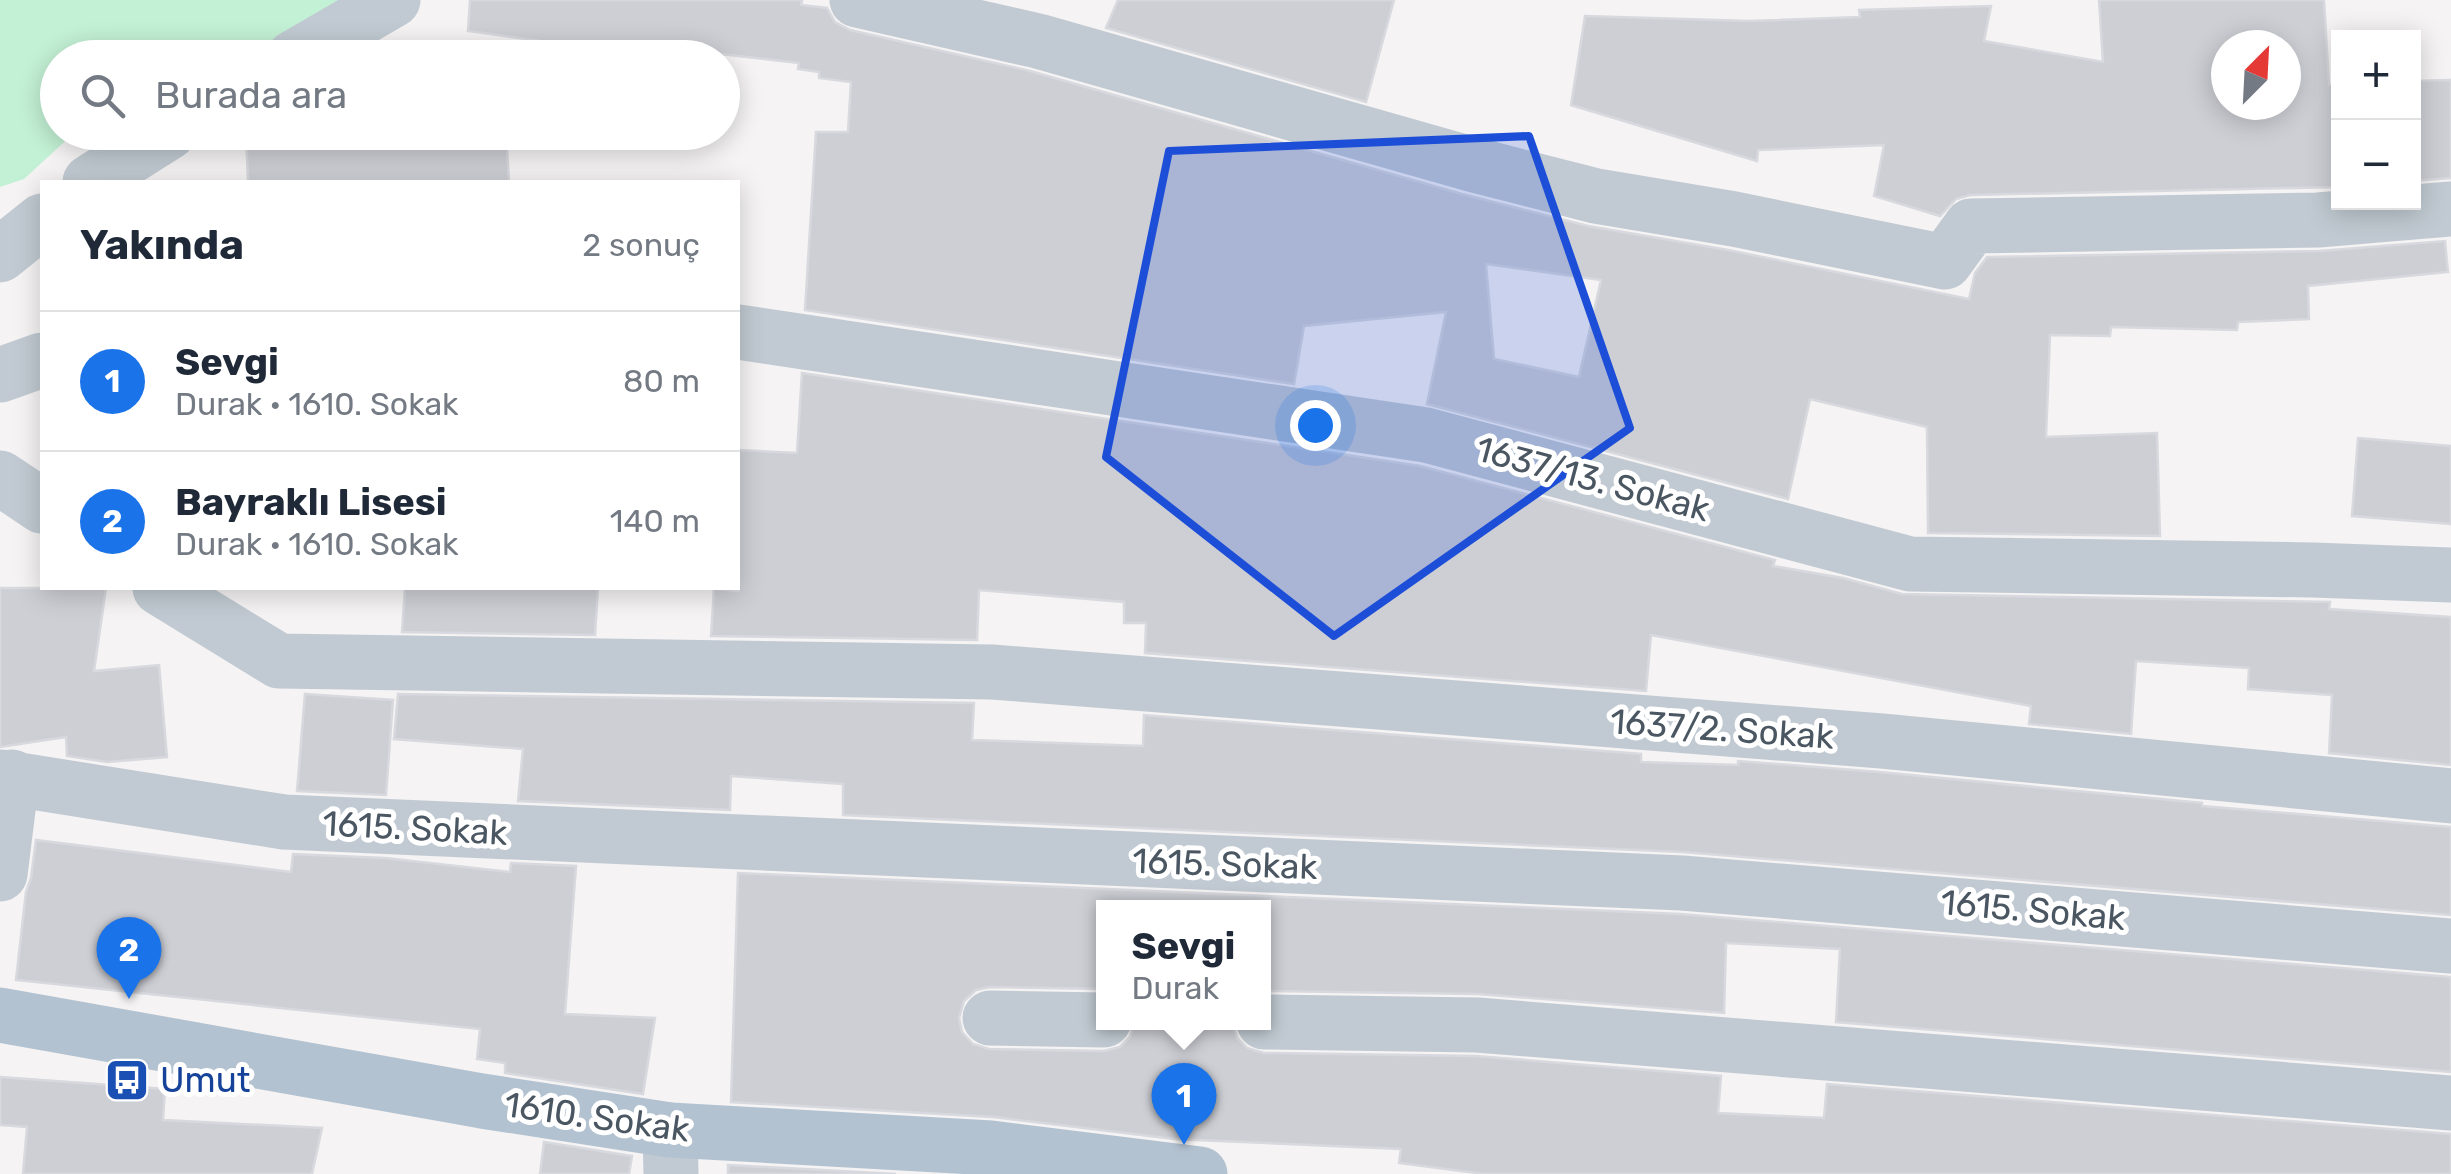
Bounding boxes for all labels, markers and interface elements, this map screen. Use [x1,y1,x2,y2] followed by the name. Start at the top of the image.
[2211,30,2301,120] north arrow
[2331,30,2421,210] map controls
[2331,30,2421,120] button: +
[40,40,740,150] search box
[75,68,130,123] icon: search
[155,72,347,118] text: Burada ara
[2331,120,2421,210] button: −
[80,220,244,270] text: Yakında
[582,226,700,264] text: 2 sonuç
[175,339,279,385] text: Sevgi
[105,362,120,400] text: 1
[623,362,700,400] text: 80 m
[175,385,459,423] text: Durak · 1610. Sokak
[1290,400,1341,451] your location
[1472,428,1714,530] street label: 1637/13. Sokak
[175,479,447,525] text: Bayraklı Lisesi
[102,502,123,540] text: 2
[610,502,700,540] text: 140 m
[175,525,459,563] text: Durak · 1610. Sokak
[1609,700,1835,758] street label: 1637/2. Sokak
[322,802,508,854] street label: 1615. Sokak
[1132,840,1318,888] street label: 1615. Sokak
[1939,881,2127,939] street label: 1615. Sokak
[1096,900,1271,1030] popup
[96,916,162,999] pin: 2
[1132,923,1235,969] text: Sevgi
[1132,969,1219,1007] text: Durak
[104,1057,150,1103] bus stop icon: Umut
[160,1059,250,1101] place label: Umut
[1152,1062,1216,1145] pin: 1
[502,1083,692,1151] street label: 1610. Sokak

